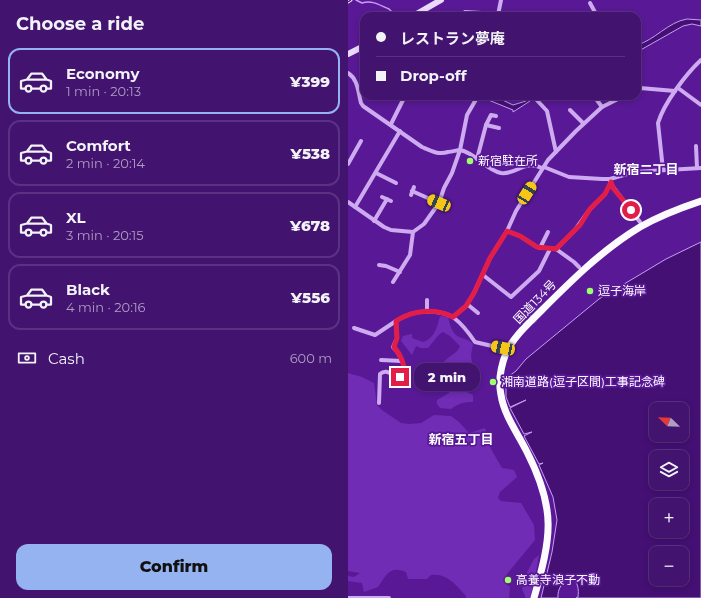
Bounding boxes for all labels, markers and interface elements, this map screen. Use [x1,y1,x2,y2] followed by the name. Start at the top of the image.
[16,13,144,35] text: Choose a ride
[400,29,505,48] text: レストラン夢庵
[18,63,54,99] icon: car
[66,64,139,83] text: Economy
[400,66,467,85] text: Drop-off
[290,72,330,91] text: ¥399
[66,83,141,99] text: 1 min · 20:13
[18,135,54,171] icon: car
[66,136,131,155] text: Comfort
[291,144,330,163] text: ¥538
[478,153,538,168] place label: 新宿駐在所
[66,155,145,171] text: 2 min · 20:14
[465,156,475,166] marker: 新宿駐在所
[613,161,679,177] district label: 新宿二丁目
[516,180,538,206] car
[426,193,452,213] car
[622,201,640,219] route start
[18,207,54,243] icon: car
[66,208,85,227] text: XL
[290,216,330,235] text: ¥678
[66,227,144,243] text: 3 min · 20:15
[510,277,559,327] street label: 国道134号
[18,279,54,315] icon: car
[66,280,110,299] text: Black
[598,283,646,298] place label: 逗子海岸
[585,286,595,296] marker: 逗子海岸
[291,288,330,307] text: ¥556
[66,299,146,315] text: 4 min · 20:16
[490,340,516,356] car
[16,347,38,369] icon: cash
[48,349,85,368] text: Cash
[290,350,332,366] text: 600 m
[414,363,480,391] callout: 2 min
[391,368,409,386] route end
[428,369,466,385] text: 2 min
[501,374,665,389] place label: 湘南道路(逗子区間)工事記念碑
[488,377,498,387] marker: 湘南道路(逗子区間)工事記念碑
[649,402,689,442] north arrow
[649,402,689,586] map controls
[428,431,494,447] district label: 新宿五丁目
[649,450,689,490] button: layers
[649,498,689,538] button: +
[16,544,332,590] button: Confirm
[649,546,689,586] button: −
[516,572,600,587] place label: 高養寺浪子不動
[503,575,513,585] marker: 高養寺浪子不動

